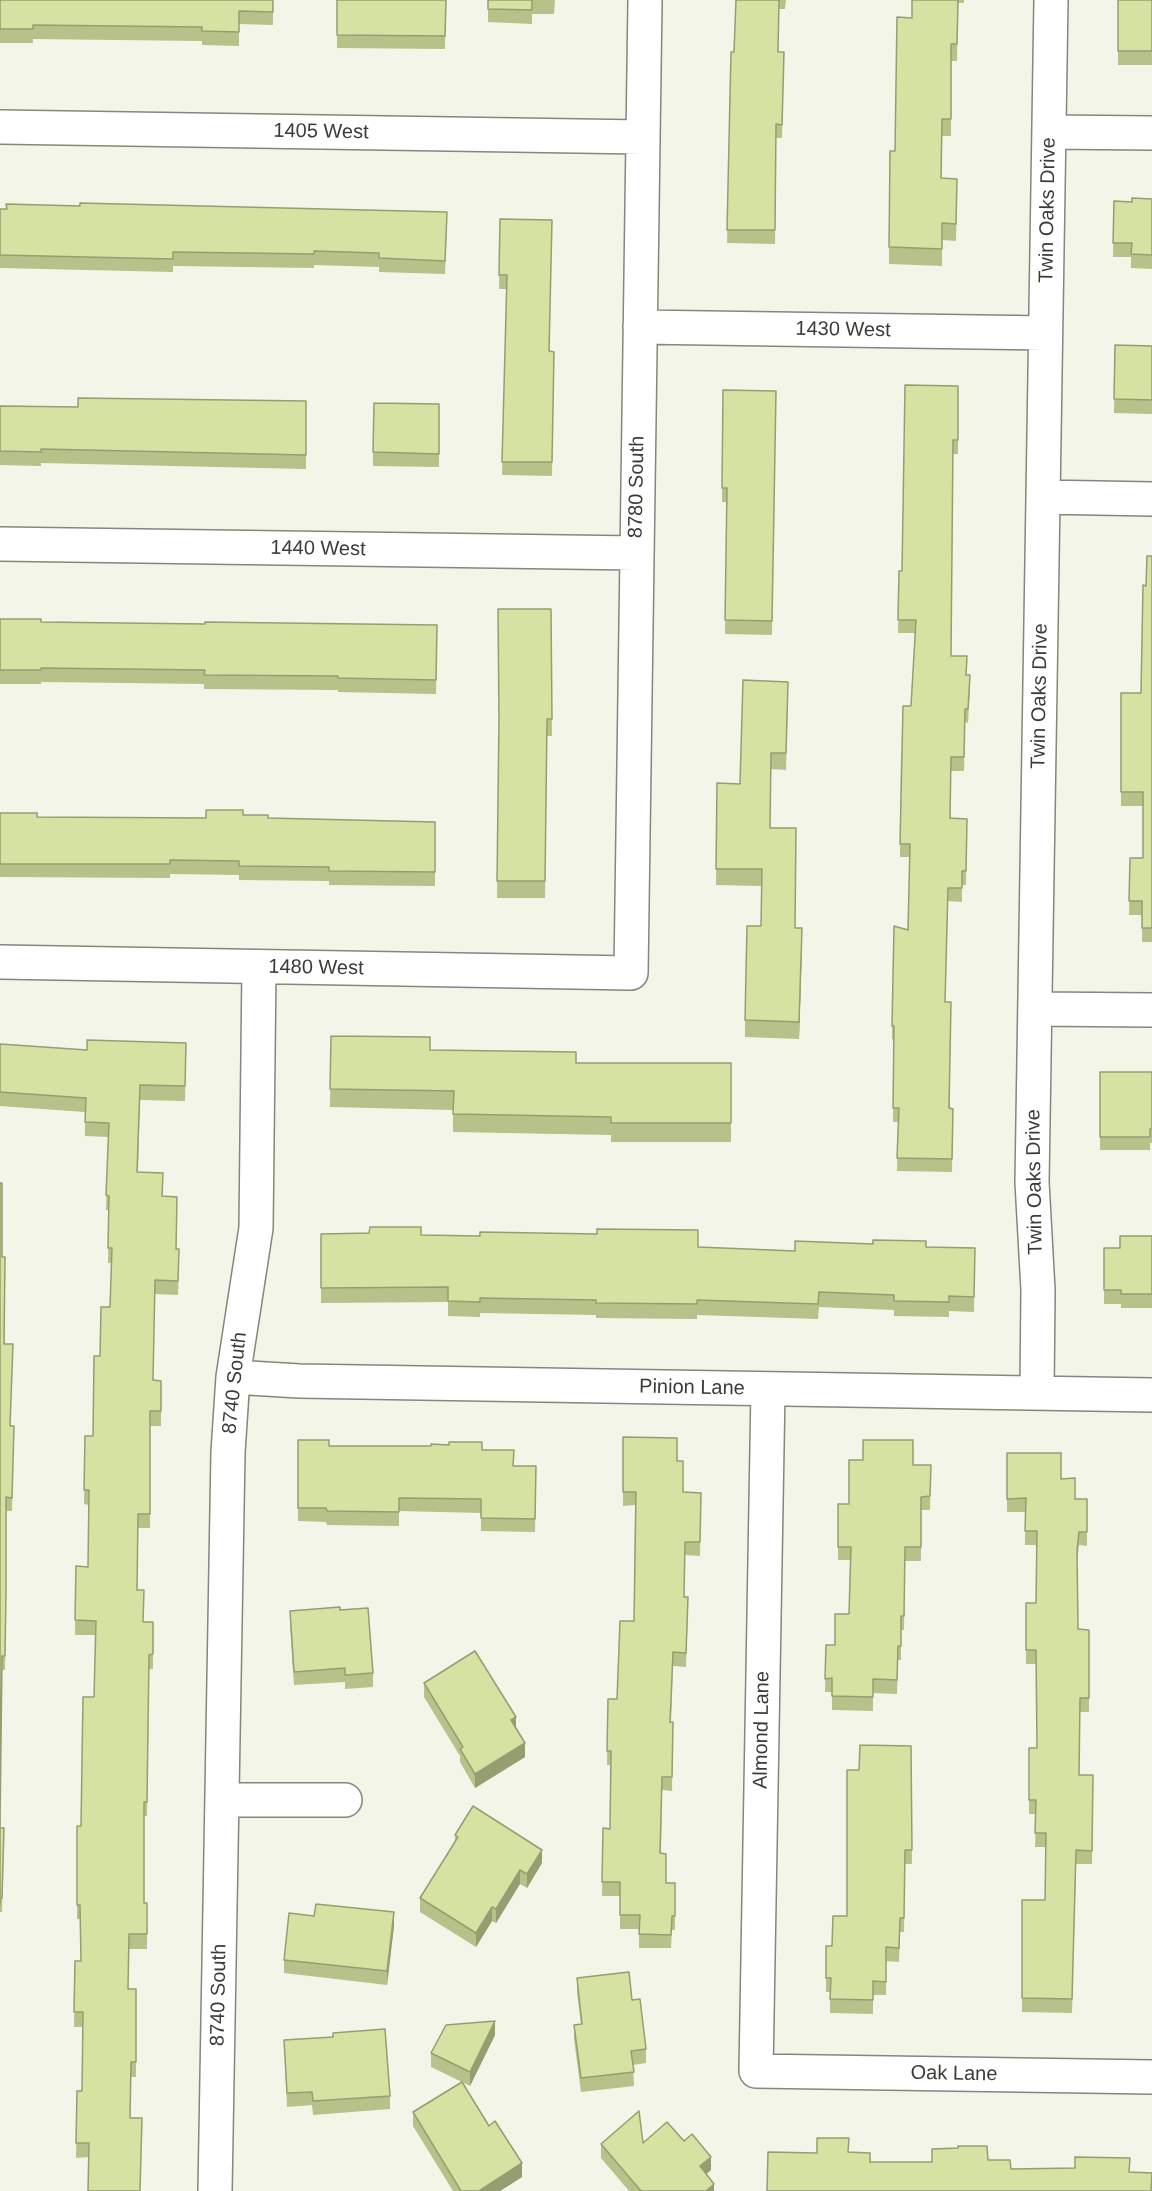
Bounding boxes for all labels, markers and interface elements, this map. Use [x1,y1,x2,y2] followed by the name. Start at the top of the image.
[273,119,369,145] street label: 1405 West
[1035,137,1061,283] street label: Twin Oaks Drive
[795,317,891,343] street label: 1430 West
[624,436,650,538] street label: 8780 South
[270,536,366,562] street label: 1440 West
[1027,623,1053,769] street label: Twin Oaks Drive
[268,955,364,981] street label: 1480 West
[1022,1109,1048,1255] street label: Twin Oaks Drive
[218,1331,252,1435] street label: 8740 South
[639,1375,745,1401] street label: Pinion Lane
[749,1671,775,1789] street label: Almond Lane
[206,1944,232,2046] street label: 8740 South
[910,2061,998,2087] street label: Oak Lane

